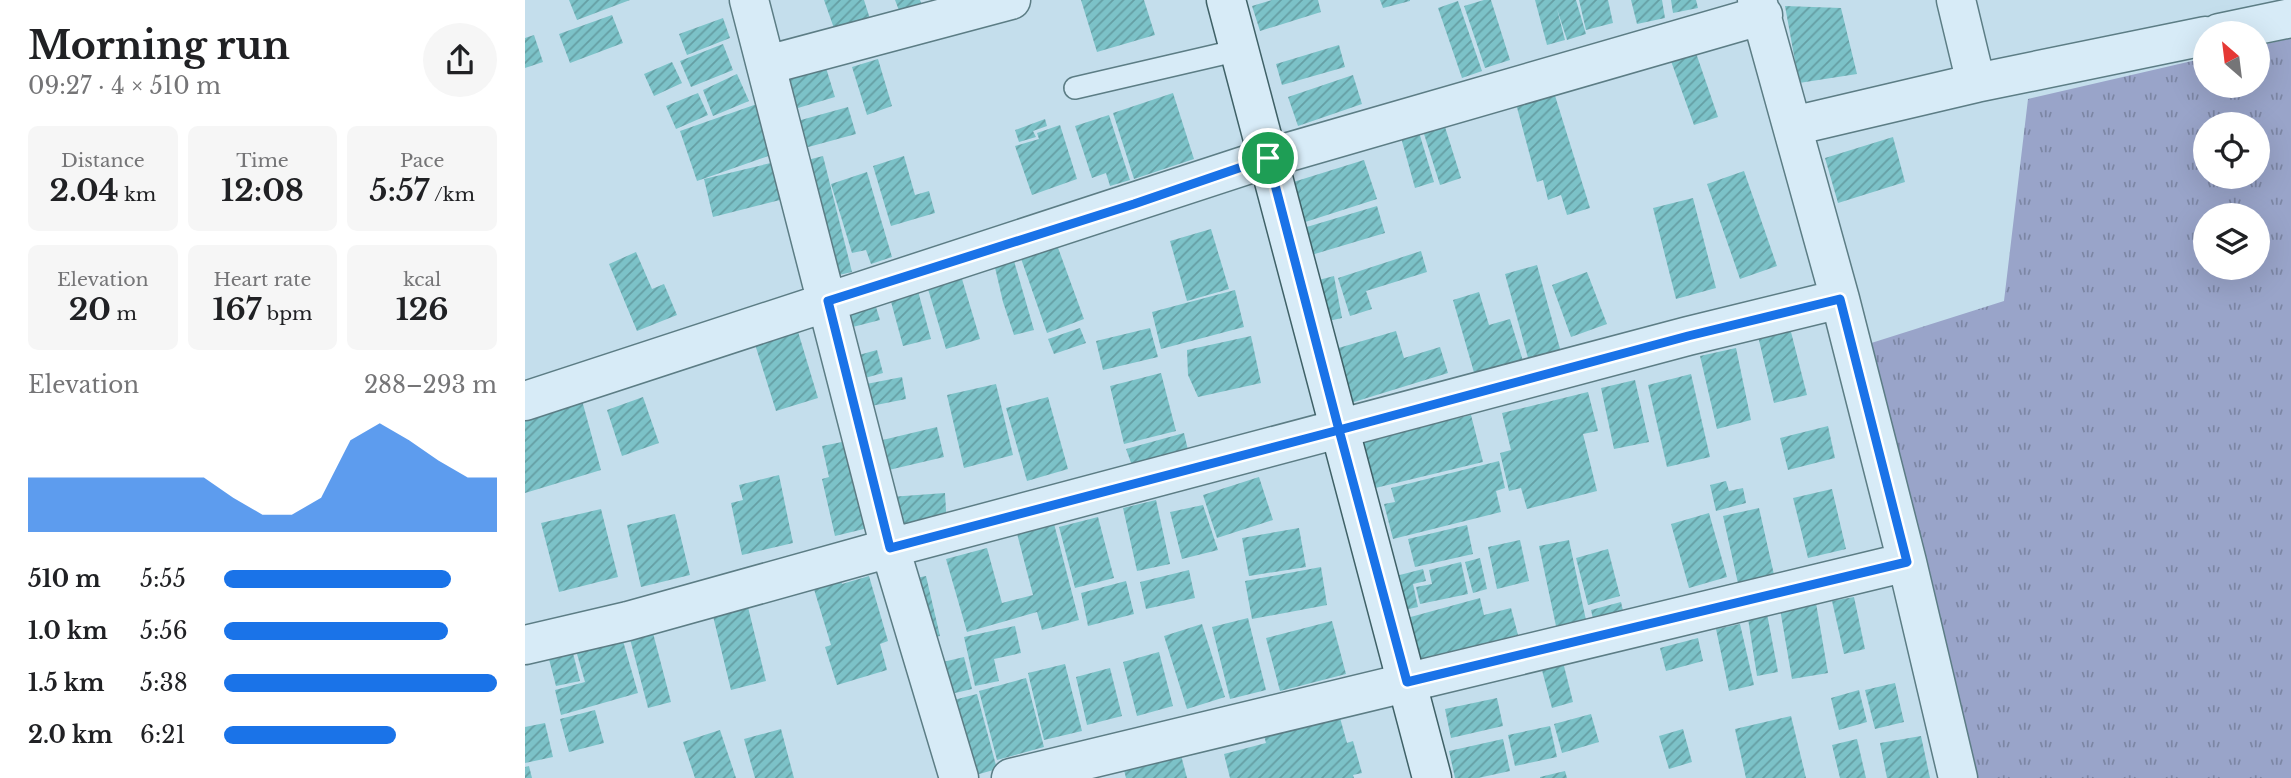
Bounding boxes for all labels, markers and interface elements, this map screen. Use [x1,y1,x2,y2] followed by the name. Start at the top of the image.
[2193,21,2270,98] north arrow
[2193,21,2270,280] map controls
[28,22,290,69] text: Morning run
[423,23,497,97] button: share
[28,72,221,100] text: 09:27 · 4 × 510 m
[2193,112,2270,189] button: locate
[1238,128,1298,188] pin
[1249,139,1287,177] icon: arrive
[61,149,145,172] text: Distance
[236,149,289,172] text: Time
[400,149,444,172] text: Pace
[49,172,119,209] text: 2.04
[221,172,304,209] text: 12:08
[370,172,429,209] text: 5:57
[119,183,156,206] text: km
[429,183,475,206] text: /km
[2193,203,2270,280] button: layers
[57,268,149,291] text: Elevation
[214,268,311,291] text: Heart rate
[403,268,441,291] text: kcal
[69,291,111,328] text: 20
[213,291,261,328] text: 167
[396,291,449,328] text: 126
[111,302,137,325] text: m
[261,302,312,325] text: bpm
[28,371,139,399] text: Elevation
[364,371,497,399] text: 288–293 m
[28,565,101,593] text: 510 m
[140,565,186,593] text: 5:55
[28,617,108,645] text: 1.0 km
[140,617,187,645] text: 5:56
[28,669,105,697] text: 1.5 km
[140,669,188,697] text: 5:38
[28,721,113,749] text: 2.0 km
[140,721,186,749] text: 6:21

